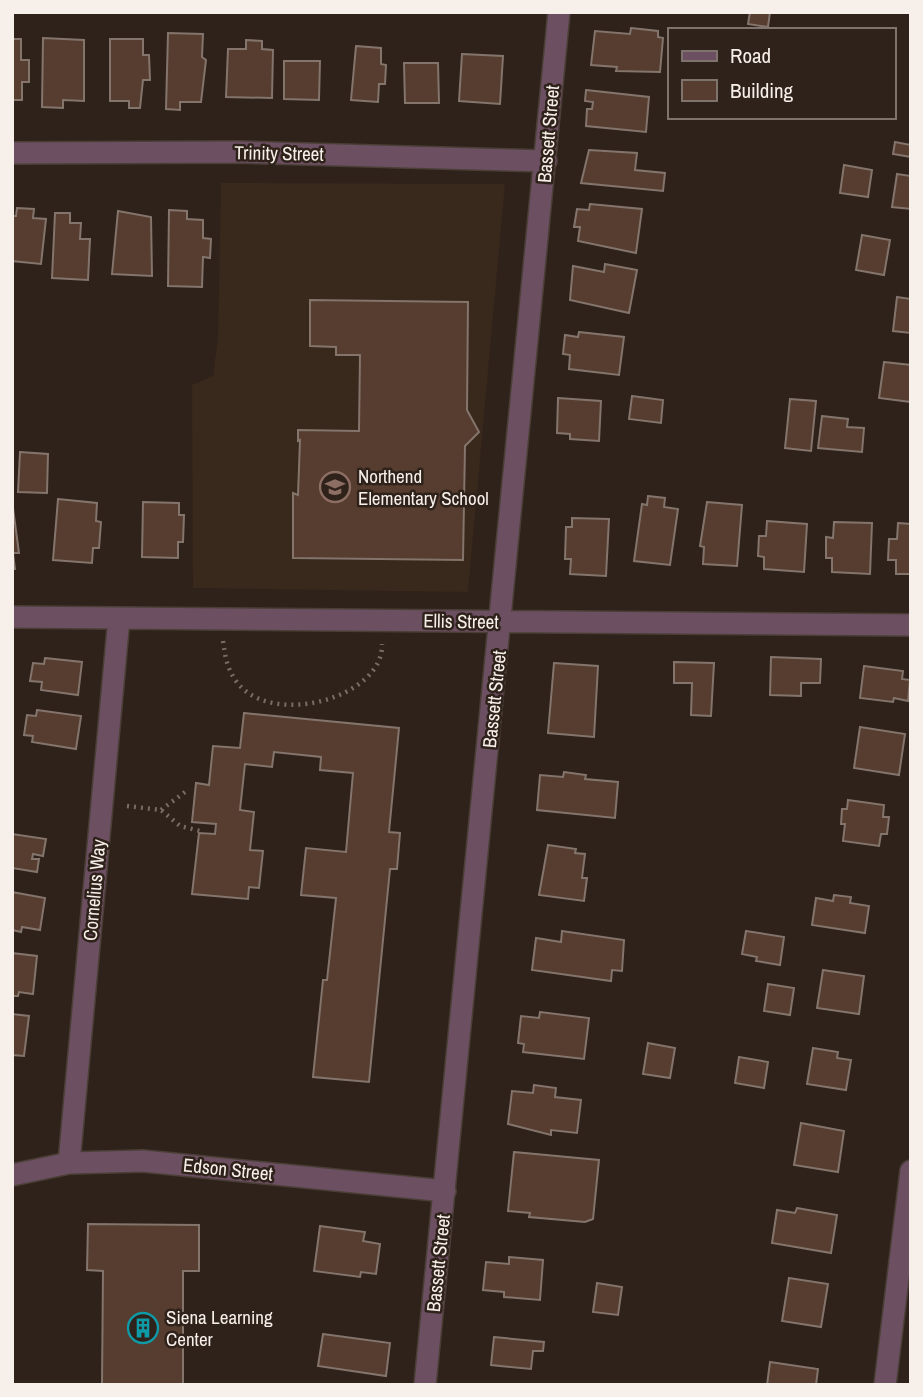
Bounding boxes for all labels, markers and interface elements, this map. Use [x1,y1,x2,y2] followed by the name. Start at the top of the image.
[668,28,895,119] legend
[730,41,771,70] text: Road
[730,76,794,105] text: Building
[531,83,565,184] street label: Bassett Street
[234,139,325,167] street label: Trinity Street
[358,463,489,511] place label: Northend Elementary School
[318,470,352,504] school or university icon: Northend Elementary School
[423,607,500,635] street label: Ellis Street
[476,648,512,749] street label: Bassett Street
[77,838,111,942] street label: Cornelius Way
[182,1151,275,1187] street label: Edson Street
[420,1212,456,1313] street label: Bassett Street
[166,1304,273,1352] place label: Siena Learning Center
[126,1311,160,1345] building icon: Siena Learning Center

